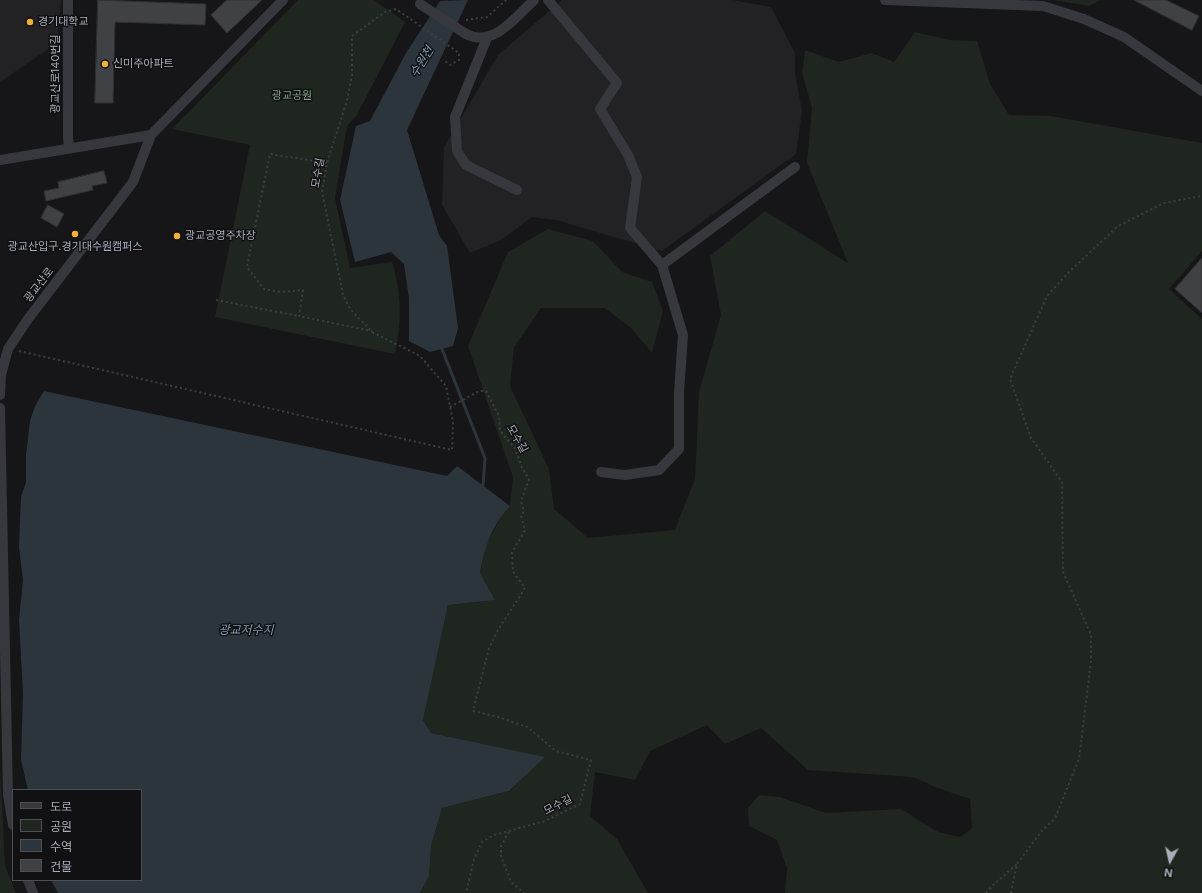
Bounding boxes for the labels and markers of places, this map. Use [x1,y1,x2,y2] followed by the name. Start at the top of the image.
[38,15,89,29] place label: 경기대학교
[25,17,35,27] marker: 경기대학교
[113,57,174,71] place label: 신미주아파트
[100,59,110,69] marker: 신미주아파트
[70,229,80,239] marker: 광교산입구.경기대수원캠퍼스
[185,229,256,243] place label: 광교공영주차장
[172,231,182,241] marker: 광교공영주차장
[8,240,142,254] place label: 광교산입구.경기대수원캠퍼스

